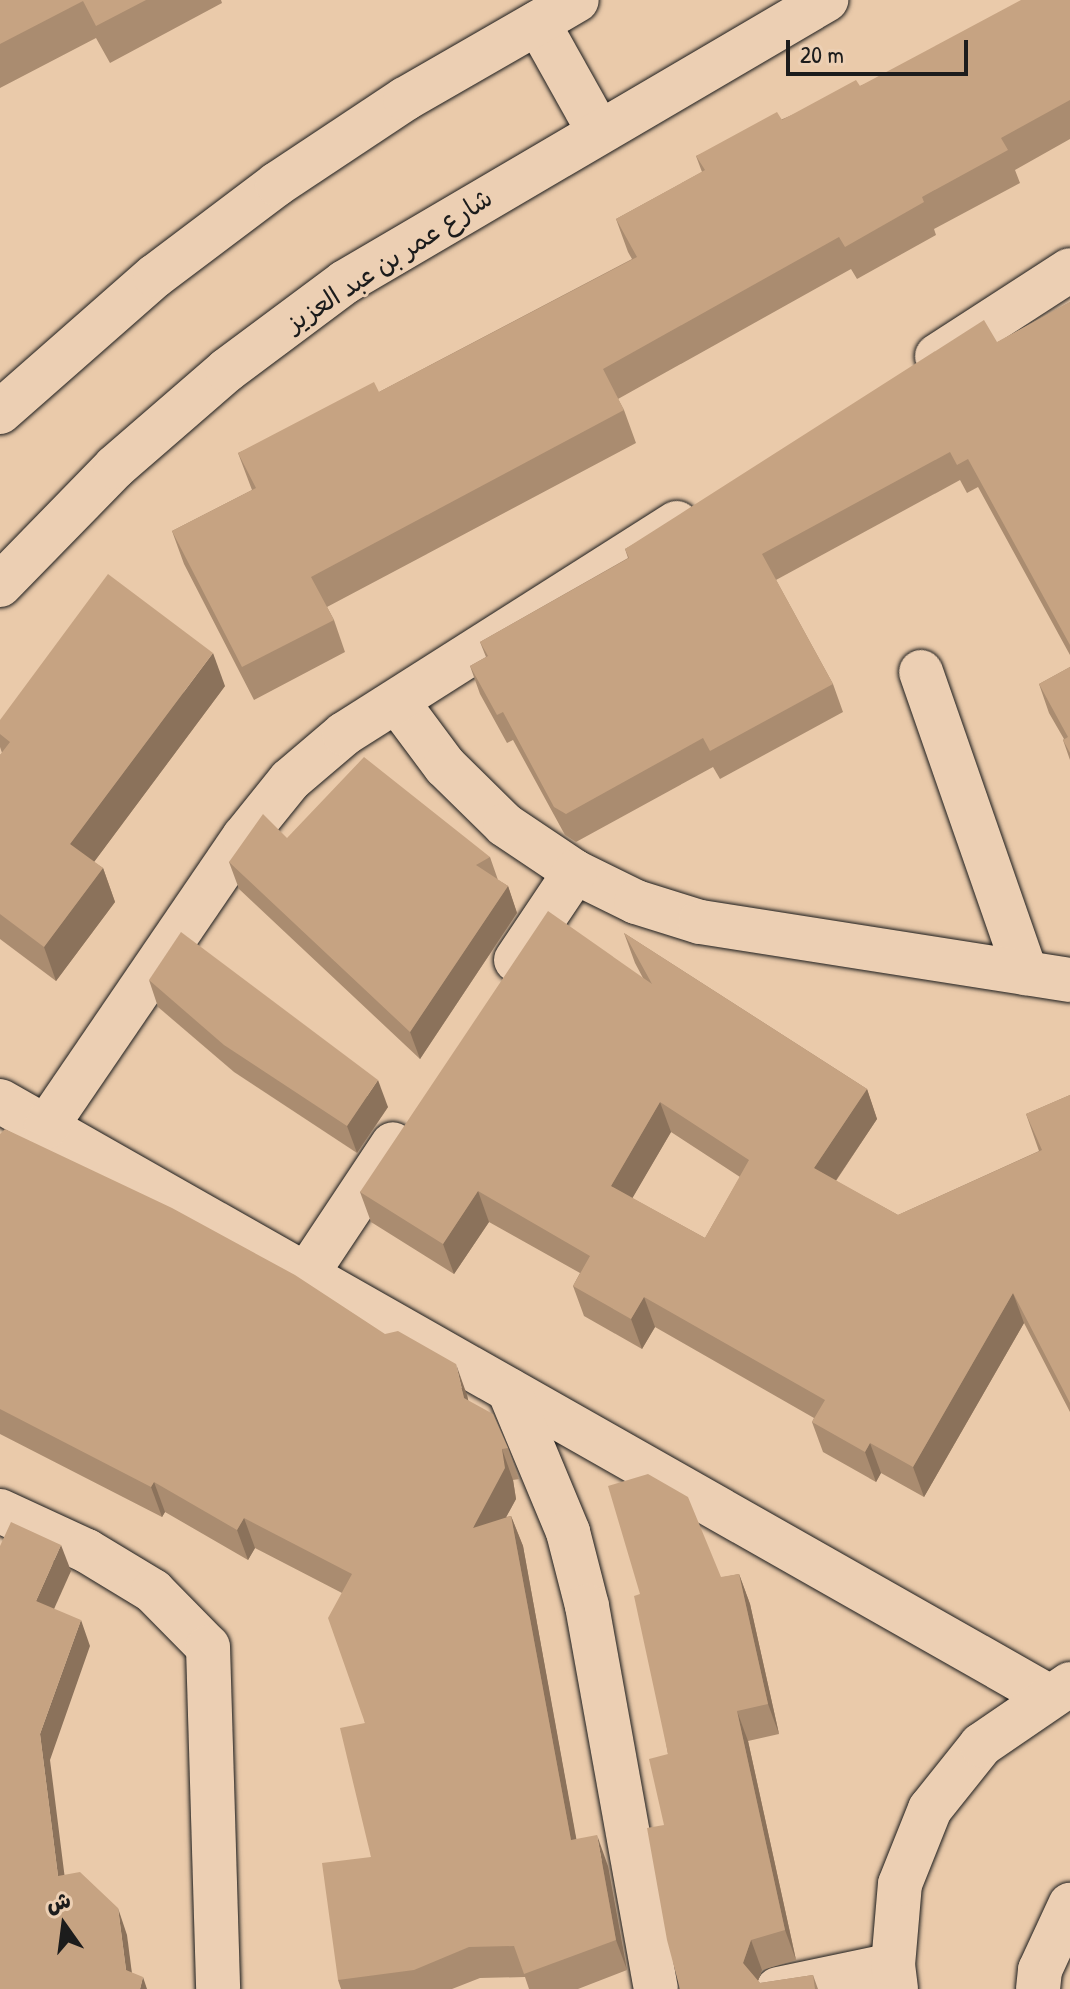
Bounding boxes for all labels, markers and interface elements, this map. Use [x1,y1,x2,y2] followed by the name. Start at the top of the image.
[790,24,972,74] scale bar
[800,38,844,70] text: 20 m
[280,182,498,338] street label: شارع عمر بن عبد العزيز
[43,1884,74,1919] text: ش
[24,1885,104,1965] north arrow

